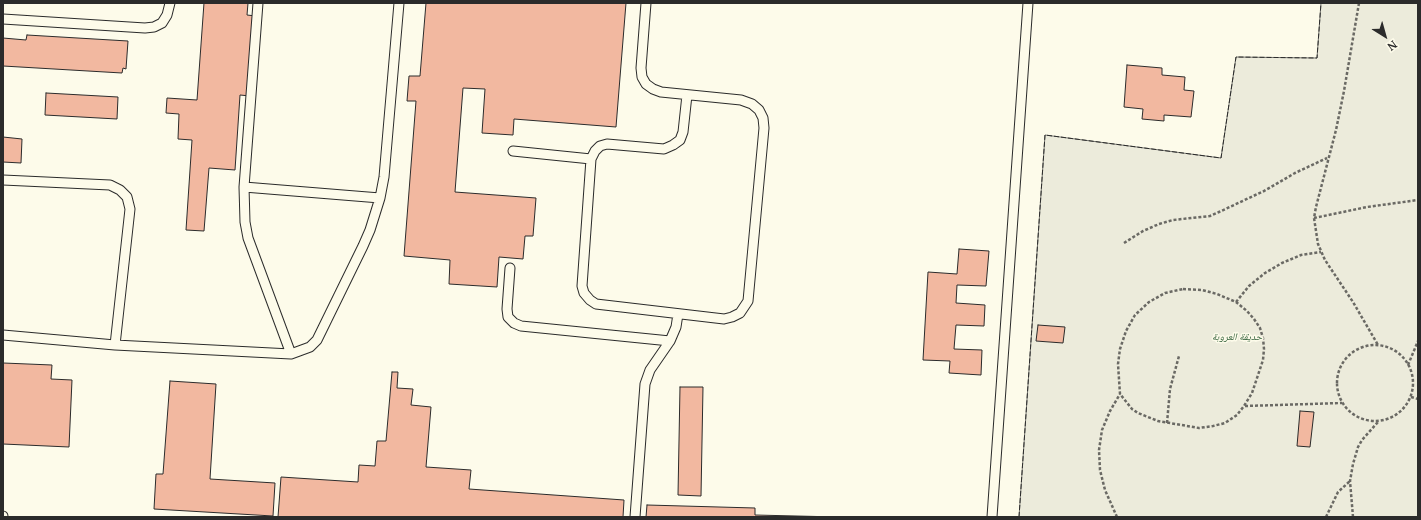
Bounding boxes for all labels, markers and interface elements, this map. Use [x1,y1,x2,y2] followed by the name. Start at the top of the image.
[1365,16,1405,56] north arrow
[1385,37,1401,55] text: N
[1212,331,1262,343] park label: حديقة العروبة

